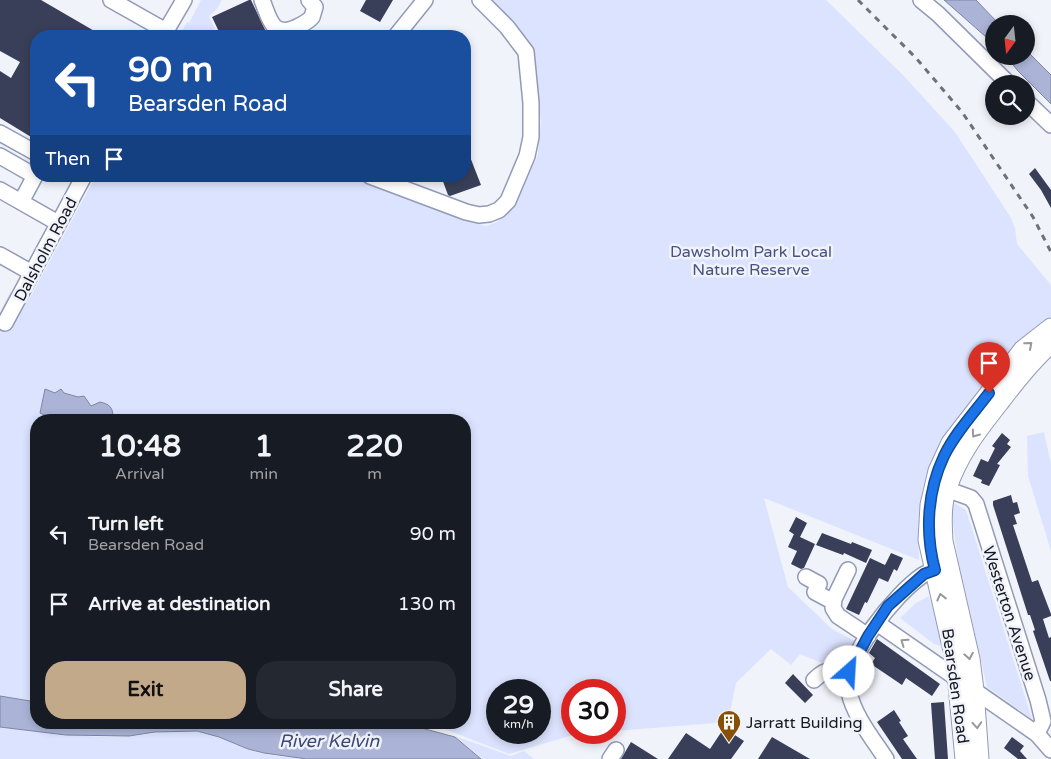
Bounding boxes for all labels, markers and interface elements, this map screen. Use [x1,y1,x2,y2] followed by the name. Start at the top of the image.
[985,15,1035,65] north arrow
[985,15,1035,125] map controls
[128,49,213,91] text: 90 m
[45,50,110,115] icon: left
[985,75,1035,125] button: search
[128,91,288,117] text: Bearsden Road
[100,145,128,173] icon: arrive
[45,148,90,170] text: Then
[10,194,82,305] street label: Dalsholm Road
[670,242,832,280] park label: Dawsholm Park Local Nature Reserve
[968,342,1010,393] pin
[1023,342,1032,351] one-way arrow
[975,349,1003,377] icon: arrive
[98,428,181,465] text: 10:48
[254,428,273,465] text: 1
[346,428,403,465] text: 220
[972,428,981,438] one-way arrow
[115,464,165,484] text: Arrival
[250,464,278,484] text: min
[367,464,382,484] text: m
[88,513,164,535] text: Turn left
[45,520,73,548] icon: left
[410,523,456,545] text: 90 m
[88,535,204,555] text: Bearsden Road
[978,544,1040,683] street label: Westerton Avenue
[45,590,73,618] icon: arrive
[88,593,271,615] text: Arrive at destination
[398,593,456,615] text: 130 m
[936,593,947,602] one-way arrow
[937,627,973,745] street label: Bearsden Road
[900,639,910,648] one-way arrow
[822,645,874,697] position arrow
[963,652,974,660] one-way arrow
[45,661,246,719] button: Exit
[256,661,456,719] button: Share
[561,679,626,744] speed limit sign: 30
[503,690,534,720] text: 29
[716,709,742,743] building icon: Jarratt Building
[746,713,863,733] place label: Jarratt Building
[503,717,534,731] text: km/h
[971,721,982,729] one-way arrow
[279,730,380,752] water label: River Kelvin

